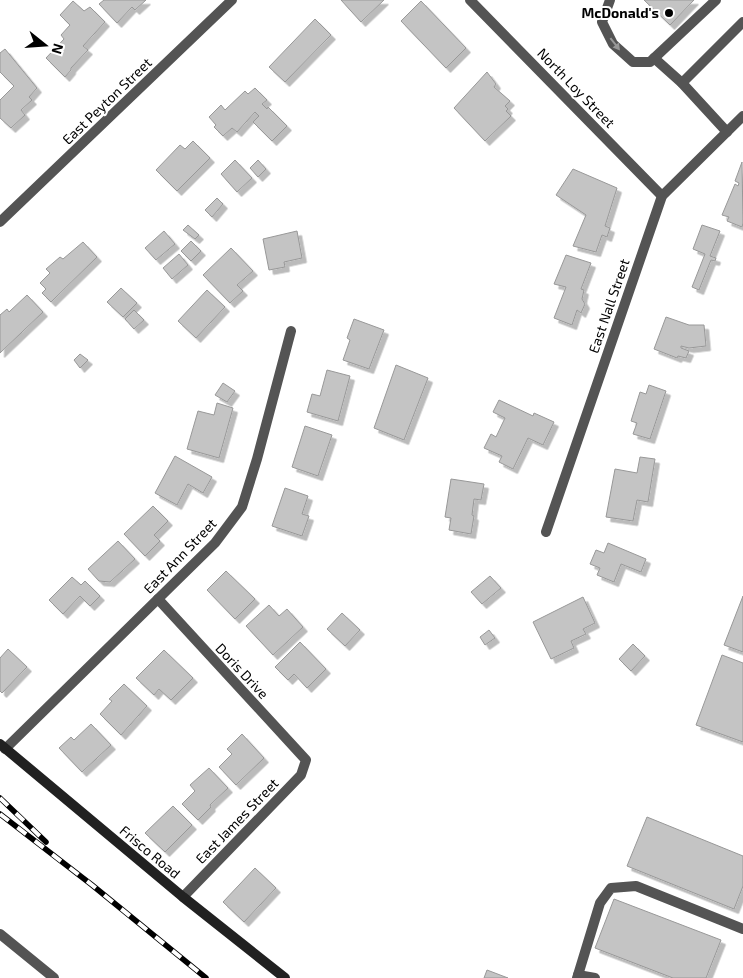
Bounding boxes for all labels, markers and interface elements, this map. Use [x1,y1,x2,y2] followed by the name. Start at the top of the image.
[581,4,659,21] place label: McDonald's
[663,7,675,19] marker: McDonald's
[20,20,70,70] north arrow
[609,37,620,50] one-way arrow
[48,42,68,56] text: N
[534,44,619,131] street label: North Loy Street
[58,54,155,148] street label: East Peyton Street
[584,256,633,355] street label: East Nall Street
[140,515,220,597] street label: East Ann Street
[212,639,272,702] street label: Doris Drive
[192,774,282,867] street label: East James Street
[117,821,184,882] street label: Frisco Road

